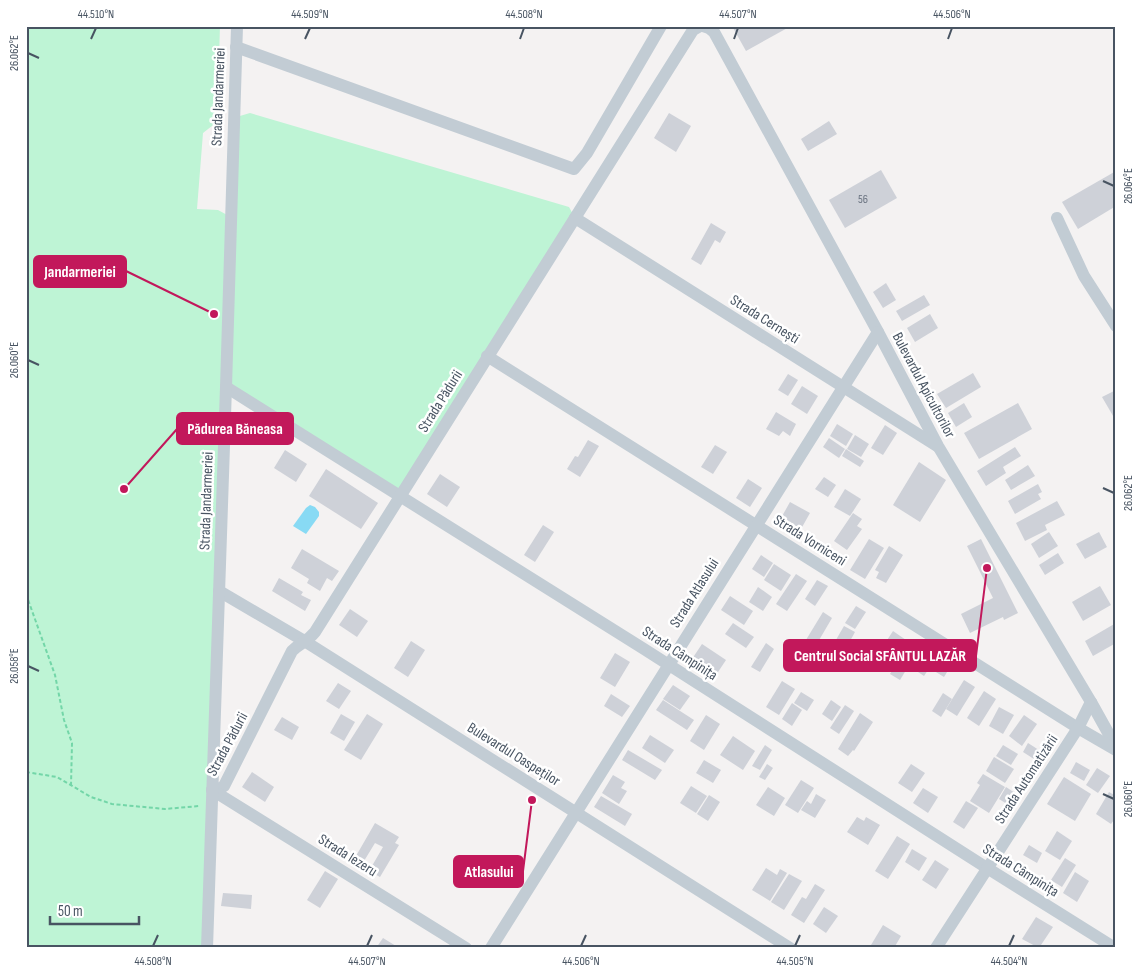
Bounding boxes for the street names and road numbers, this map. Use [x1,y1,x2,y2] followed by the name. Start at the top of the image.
[207,47,230,147] street label: Strada Jandarmeriei
[727,291,803,348] street label: Strada Cernești
[888,329,960,442] street label: Bulevardul Apicultorilor
[414,367,467,436] street label: Strada Pădurii
[195,451,218,551] street label: Strada Jandarmeriei
[770,511,850,570] street label: Strada Vorniceni
[666,555,723,632] street label: Strada Atlasului
[638,622,721,685] street label: Strada Câmpinița
[203,709,252,779] street label: Strada Pădurii
[464,718,564,791] street label: Bulevardul Oaspeților
[991,731,1062,827] street label: Strada Automatizării
[315,830,381,881] street label: Strada Iezeru
[979,840,1062,901] street label: Strada Câmpinița

